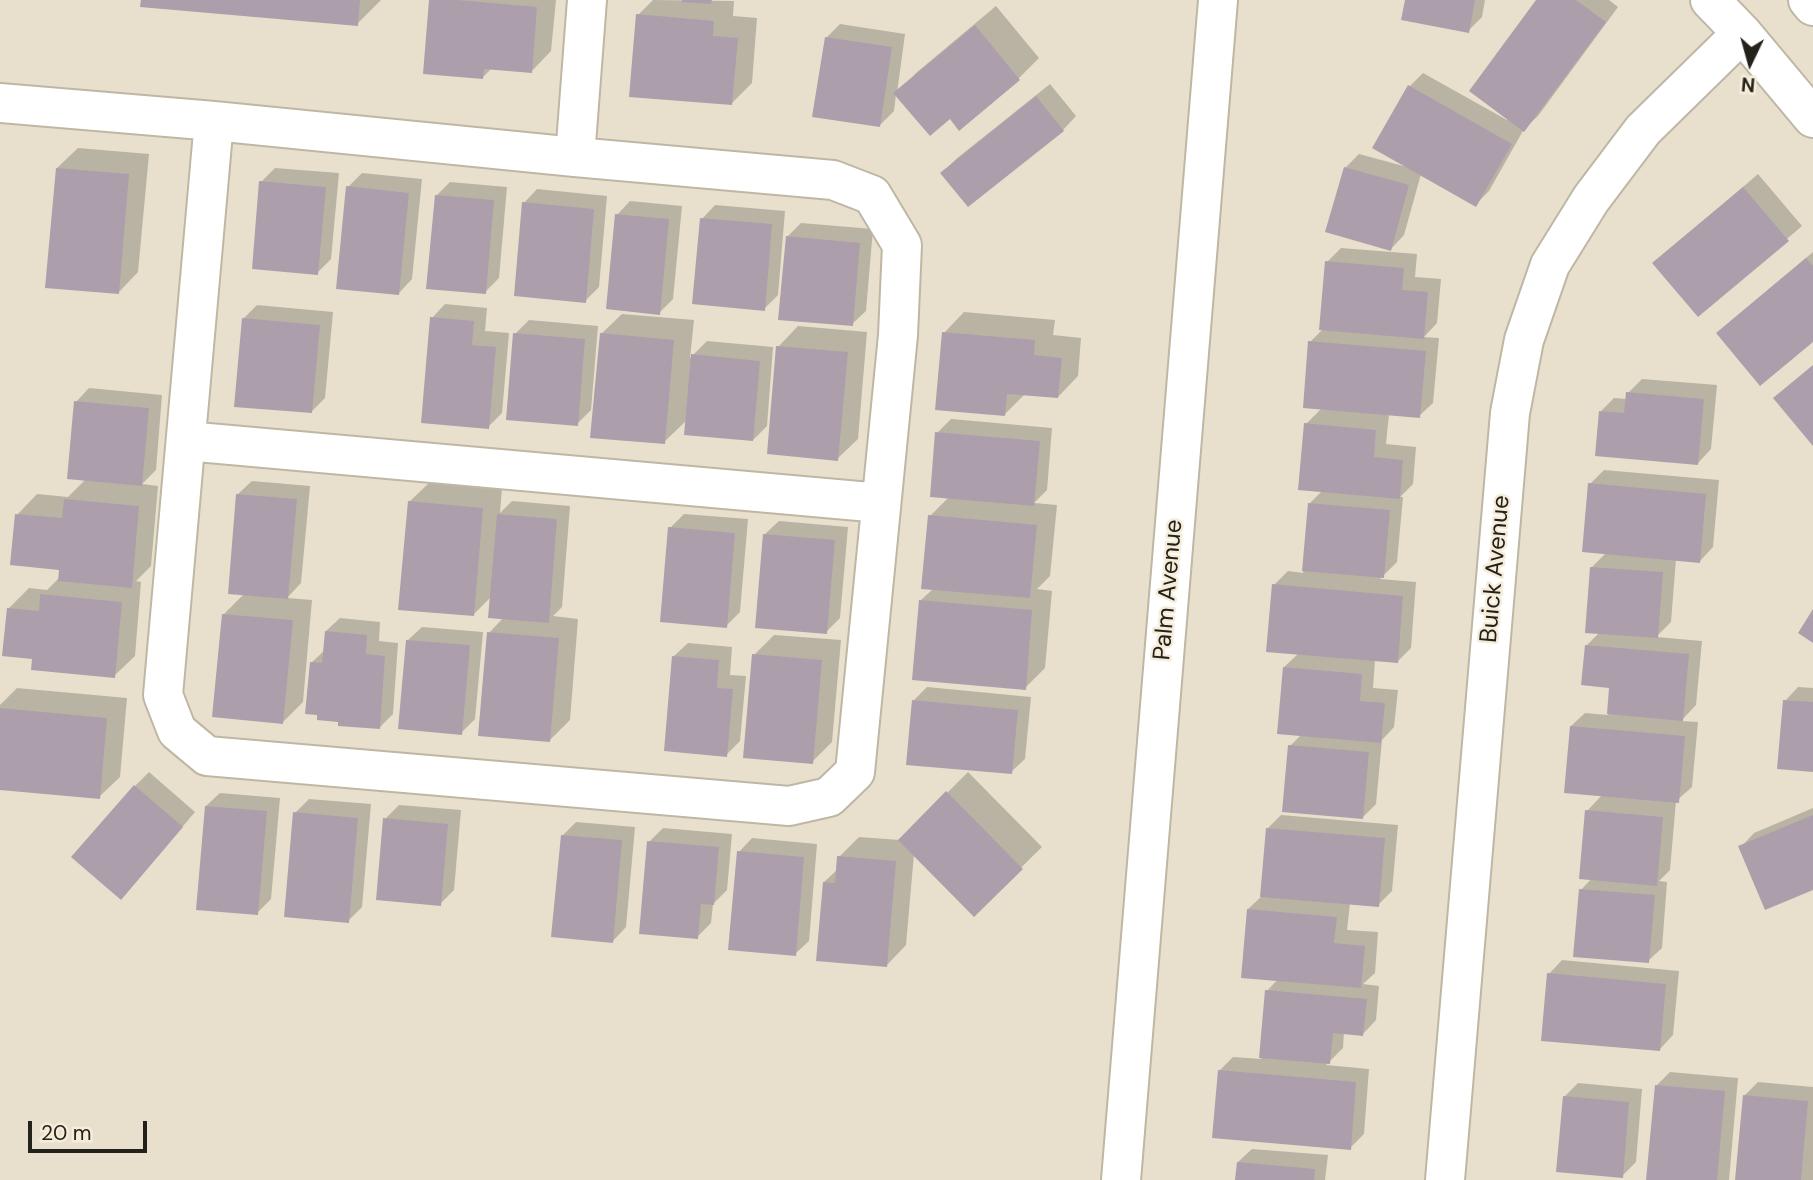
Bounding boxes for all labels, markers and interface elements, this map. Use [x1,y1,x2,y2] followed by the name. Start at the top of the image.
[1715,28,1785,98] north arrow
[1740,71,1756,97] text: N
[1475,494,1517,644] street label: Buick Avenue
[1149,518,1189,662] street label: Palm Avenue
[32,1106,150,1150] scale bar
[41,1119,92,1147] text: 20 m

